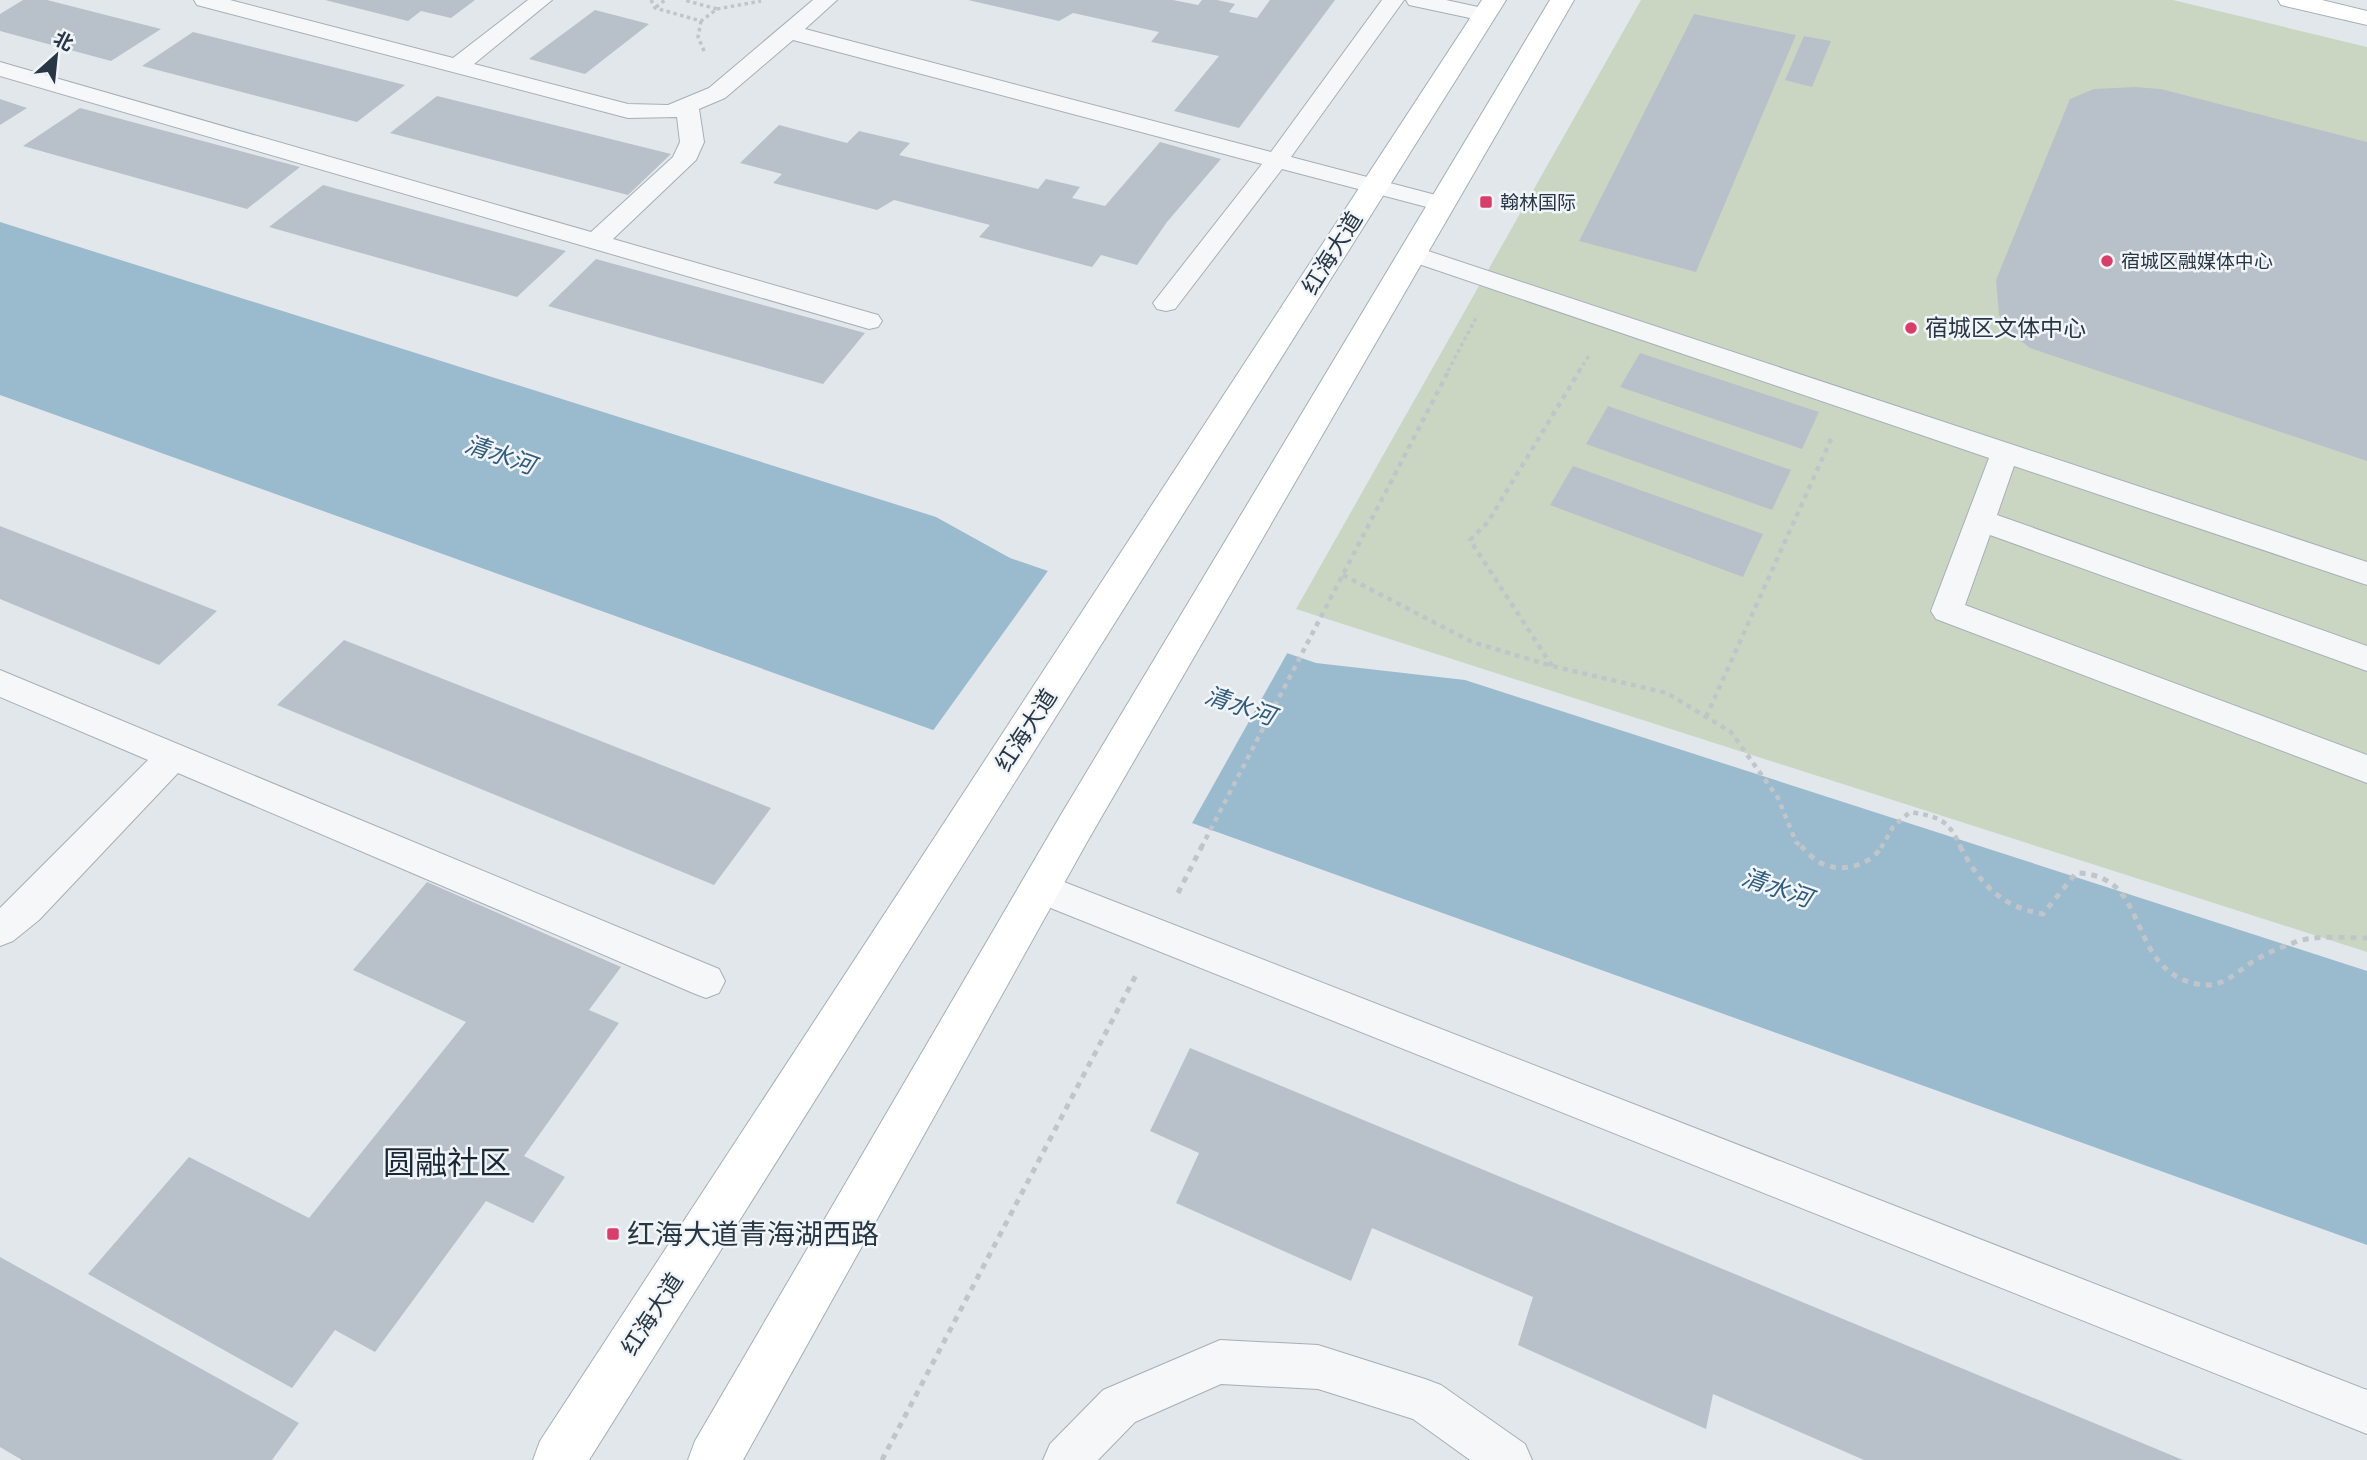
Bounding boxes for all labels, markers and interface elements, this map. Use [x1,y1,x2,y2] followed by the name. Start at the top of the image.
[21,21,91,91] north arrow
[50,28,77,55] text: 北
[1500,192,1576,213] place label: 翰林国际
[1478,194,1494,210] marker: 翰林国际
[1297,207,1367,299] street label: 红海大道
[2121,251,2273,272] place label: 宿城区融媒体中心
[2099,253,2115,269] marker: 宿城区融媒体中心
[1925,315,2086,341] place label: 宿城区文体中心
[1903,320,1919,336] marker: 宿城区文体中心
[462,430,542,480] water label: 清水河
[1202,681,1282,731] water label: 清水河
[990,684,1062,776] street label: 红海大道
[1739,863,1819,913] water label: 清水河
[383,1145,511,1181] district label: 圆融社区
[627,1219,879,1250] place label: 红海大道青海湖西路
[605,1226,621,1242] marker: 红海大道青海湖西路
[616,1268,688,1360] street label: 红海大道

